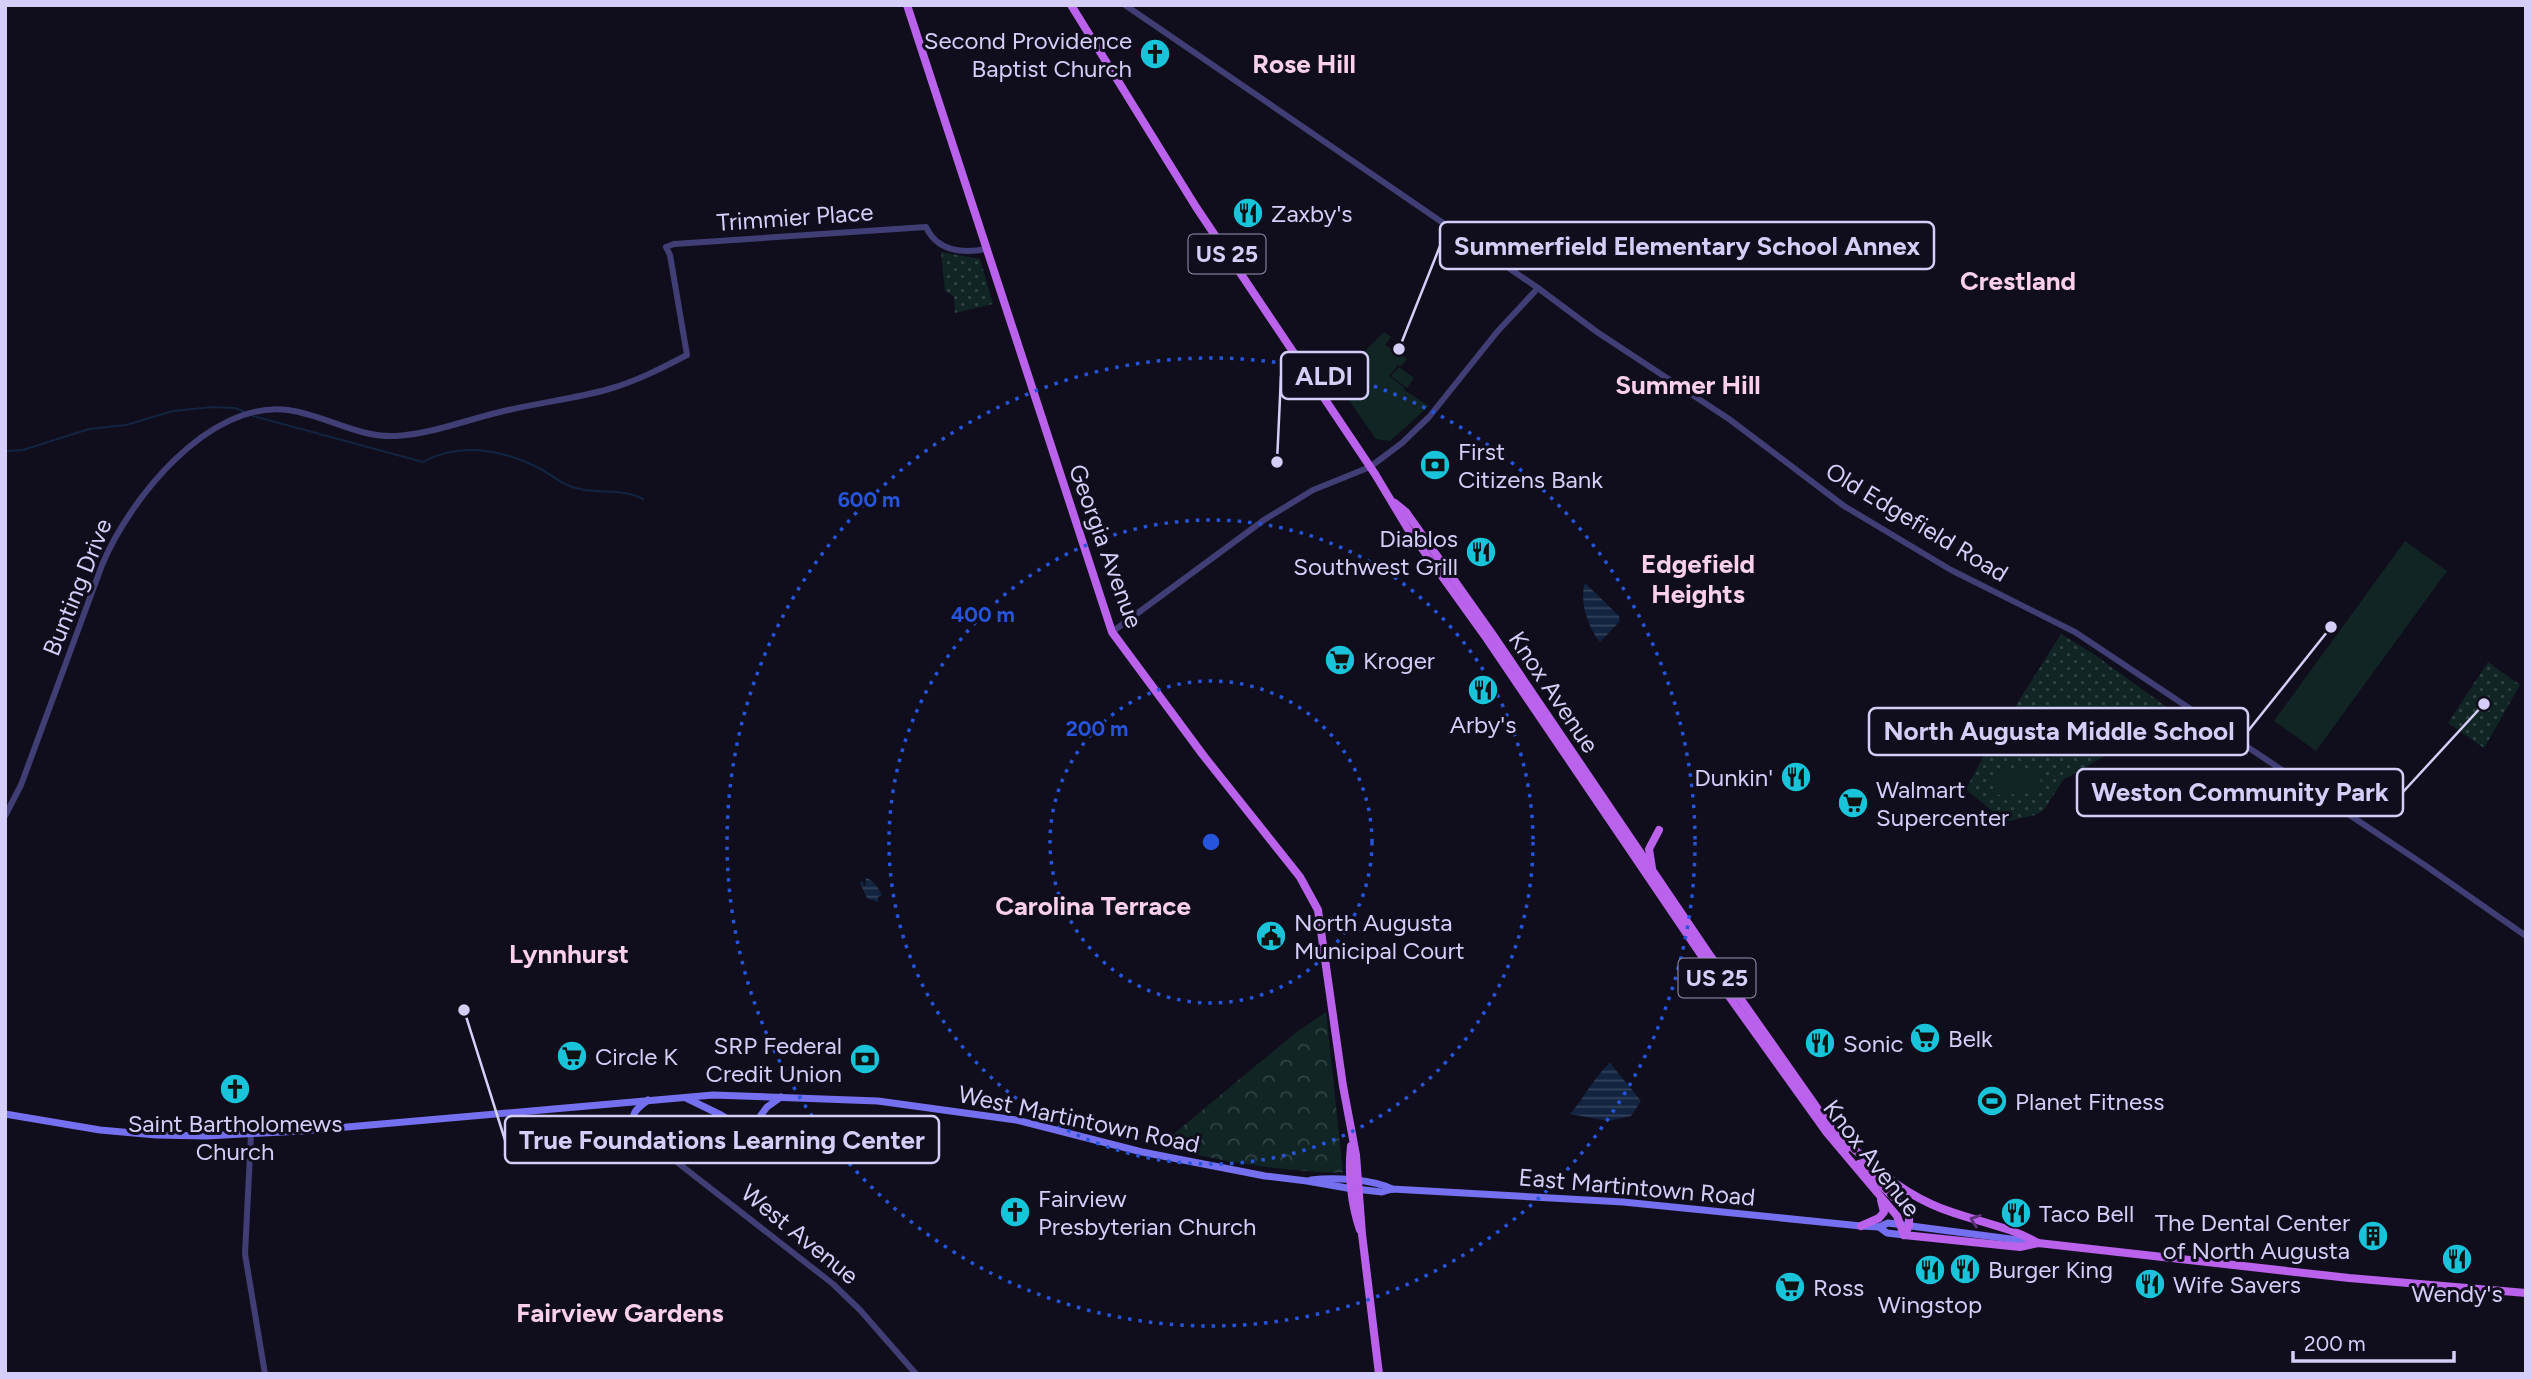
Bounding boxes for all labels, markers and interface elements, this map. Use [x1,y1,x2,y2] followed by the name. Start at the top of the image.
[924,26,1132,83] place label: Second Providence Baptist Church
[1138,37,1172,71] church icon: Second Providence Baptist Church
[1252,48,1356,80] district label: Rose Hill
[1231,196,1265,230] restaurant icon: Zaxby's
[716,197,874,237] street label: Trimmier Place
[1271,199,1352,228] place label: Zaxby's
[1440,222,1934,269] callout: Summerfield Elementary School Annex
[1454,230,1920,262] text: Summerfield Elementary School Annex
[1188,234,1266,274] road number: US 25
[1960,265,2076,297] district label: Crestland
[1281,352,1368,399] callout: ALDI
[1295,360,1353,392] text: ALDI
[1615,369,1761,401] district label: Summer Hill
[1458,437,1603,494] place label: First Citizens Bank
[1418,448,1452,482] bank icon: First Citizens Bank
[1821,456,2013,588] street label: Old Edgefield Road
[1063,460,1149,632] street label: Georgia Avenue
[838,487,900,512] text: 600 m
[36,514,118,660] street label: Bunting Drive
[1293,524,1458,581] place label: Diablos Southwest Grill
[1464,535,1498,569] restaurant icon: Diablos Southwest Grill
[1641,548,1755,610] district label: Edgefield Heights
[951,602,1015,627] text: 400 m
[1503,626,1605,758] street label: Knox Avenue
[1323,643,1357,677] supermarket icon: Kroger
[1363,646,1435,675] place label: Kroger
[1466,673,1500,707] restaurant icon: Arby's
[1869,708,2248,755] callout: North Augusta Middle School
[1450,710,1516,739] place label: Arby's
[1883,715,2235,747] text: North Augusta Middle School
[1066,716,1128,741] text: 200 m
[1779,760,1813,794] restaurant icon: Dunkin'
[1694,763,1773,792] place label: Dunkin'
[2077,769,2403,816] callout: Weston Community Park
[1876,775,2009,832] place label: Walmart Supercenter
[2091,776,2389,808] text: Weston Community Park
[1836,786,1870,820] supermarket icon: Walmart Supercenter
[1199,830,1223,854] centre of rings
[995,890,1191,922] district label: Carolina Terrace
[1294,908,1465,965] place label: North Augusta Municipal Court
[1254,919,1288,953] public building icon: North Augusta Municipal Court
[509,938,629,970] district label: Lynnhurst
[1678,959,1756,998] road number: US 25
[1908,1021,1942,1055] supermarket icon: Belk
[1948,1024,1993,1053] place label: Belk
[1803,1026,1837,1060] restaurant icon: Sonic
[1843,1029,1904,1058] place label: Sonic
[706,1031,842,1088] place label: SRP Federal Credit Union
[555,1039,589,1073] supermarket icon: Circle K
[595,1042,678,1071] place label: Circle K
[848,1042,882,1076] bank icon: SRP Federal Credit Union
[218,1072,252,1106] church icon: Saint Bartholomews Church
[956,1079,1202,1159] street label: West Martintown Road
[1975,1084,2009,1118] sports icon: Planet Fitness
[2015,1087,2164,1116] place label: Planet Fitness
[1817,1094,1927,1222] street label: Knox Avenue
[128,1109,342,1166] place label: Saint Bartholomews Church
[505,1116,939,1163] callout: True Foundations Learning Center
[519,1124,925,1156] text: True Foundations Learning Center
[1518,1162,1756,1212] street label: East Martintown Road
[735,1178,865,1290] street label: West Avenue
[1038,1184,1257,1241] place label: Fairview Presbyterian Church
[998,1195,1032,1229] church icon: Fairview Presbyterian Church
[1999,1196,2033,1230] restaurant icon: Taco Bell
[2039,1199,2134,1228] place label: Taco Bell
[2155,1208,2350,1265] place label: The Dental Center of North Augusta
[1969,1214,1981,1228] one-way arrow
[2356,1219,2390,1253] building icon: The Dental Center of North Augusta
[2440,1242,2474,1276] restaurant icon: Wendy's
[1948,1252,1982,1286] restaurant icon: Burger King
[1913,1253,1947,1287] restaurant icon: Wingstop
[1988,1255,2113,1284] place label: Burger King
[2133,1267,2167,1301] restaurant icon: Wife Savers
[1773,1270,1807,1304] supermarket icon: Ross
[2173,1270,2301,1299] place label: Wife Savers
[1813,1273,1864,1302] place label: Ross
[2411,1279,2503,1308] place label: Wendy's
[1878,1290,1982,1319] place label: Wingstop
[516,1297,724,1329] district label: Fairview Gardens
[2293,1320,2454,1364] scale bar
[2304,1331,2366,1356] text: 200 m

